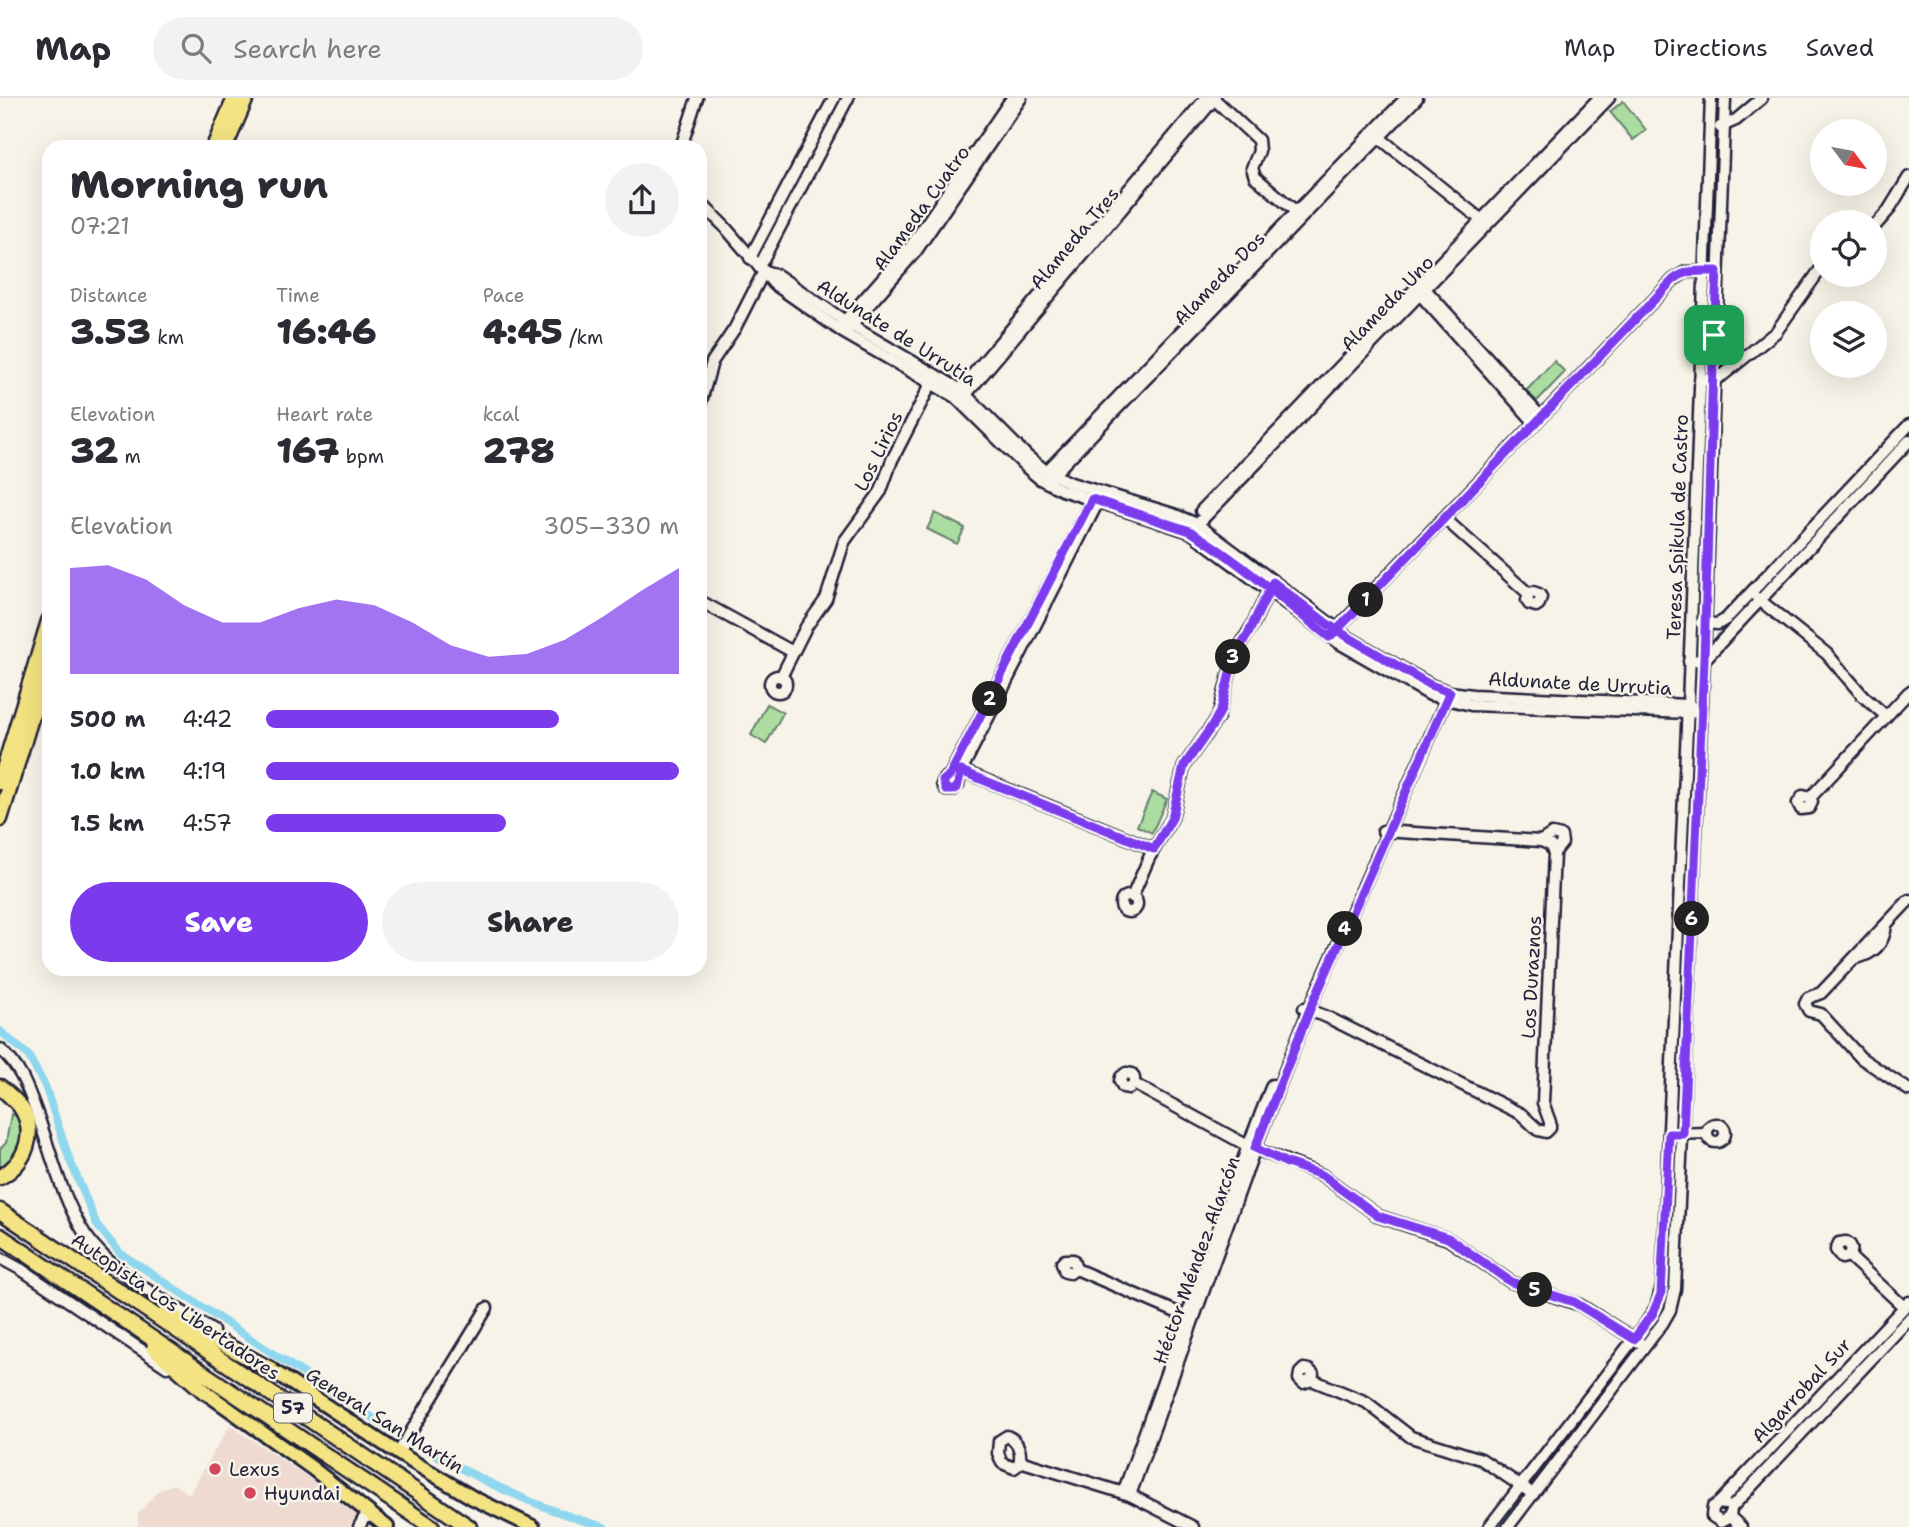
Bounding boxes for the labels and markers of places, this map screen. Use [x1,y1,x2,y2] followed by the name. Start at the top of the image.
[1684,305,1744,365] pin
[1348,582,1384,618] pin: 1
[1216,640,1250,674] pin: 3
[972,682,1007,716] pin: 2
[1674,902,1710,936] pin: 6
[1328,912,1362,946] pin: 4
[1518,1272,1552,1308] pin: 5
[229,1457,280,1482] place label: Lexus
[207,1461,223,1477] marker: Lexus
[264,1481,340,1506] place label: Hyundai
[242,1485,258,1501] marker: Hyundai

